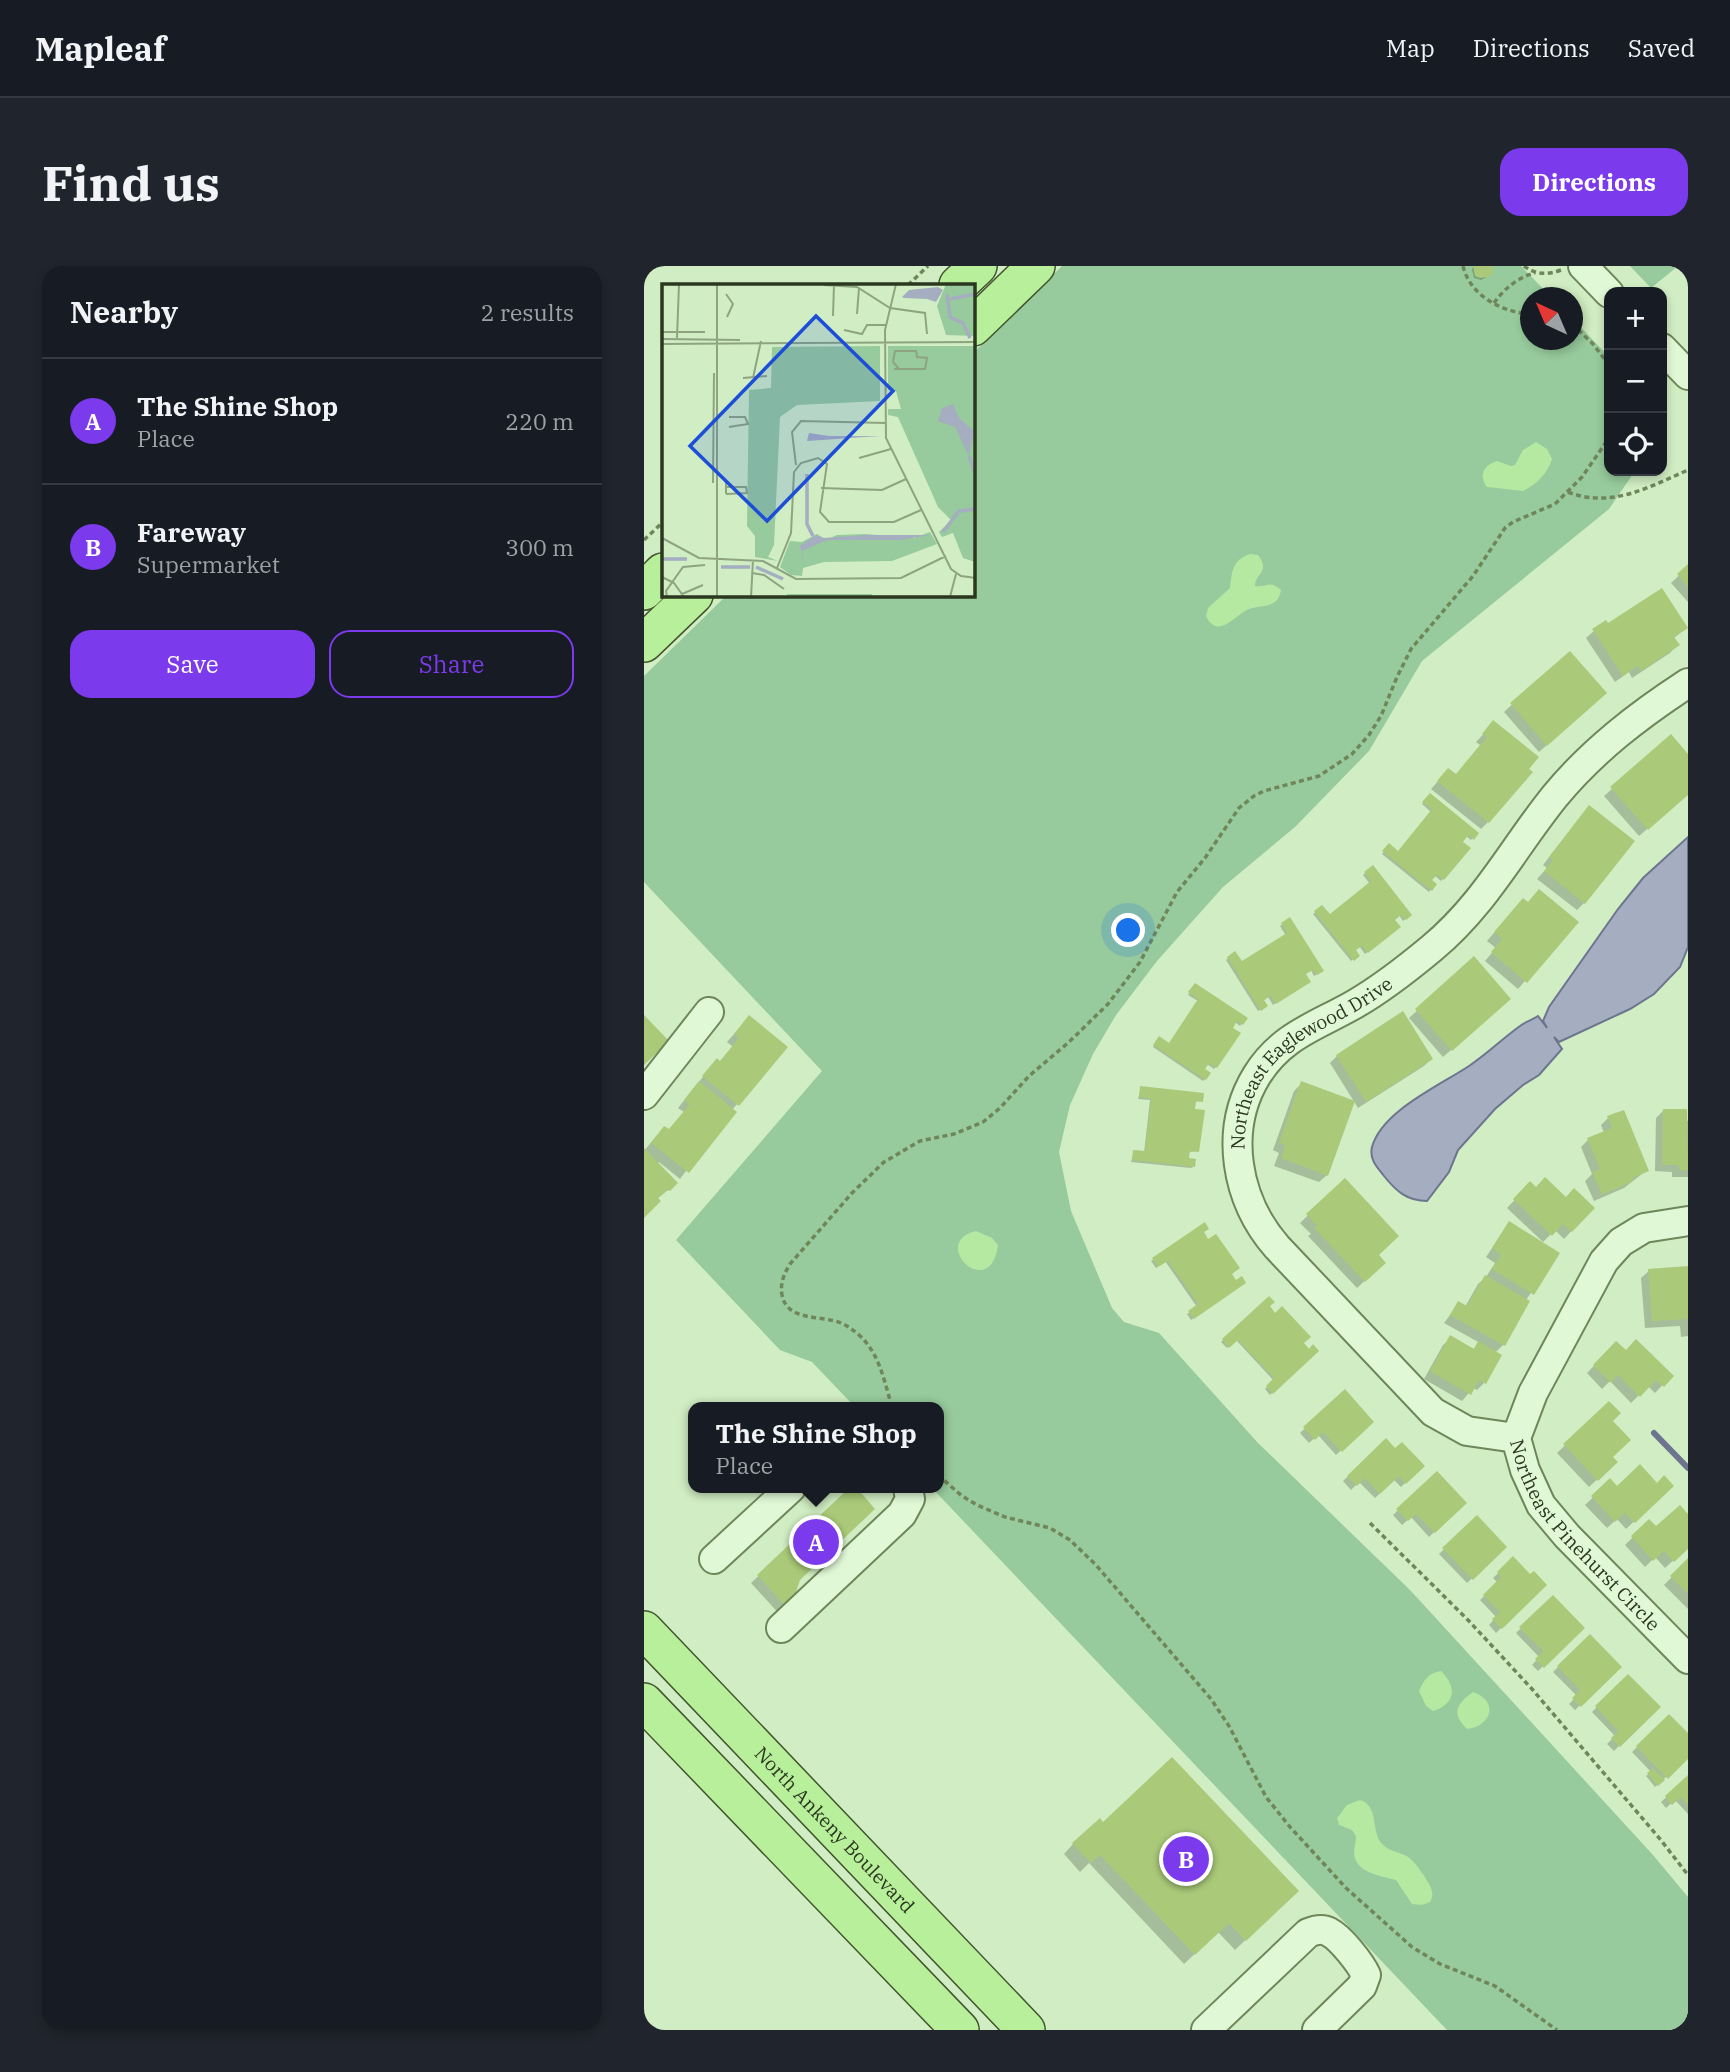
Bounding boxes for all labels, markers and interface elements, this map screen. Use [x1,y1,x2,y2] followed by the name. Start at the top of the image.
[35,27,166,70] text: Mapleaf
[1386,32,1435,64] text: Map
[1473,32,1590,64] text: Directions
[1628,32,1695,64] text: Saved
[1500,148,1688,216] button: Directions
[42,151,220,214] text: Find us
[662,284,975,597] inset map
[1520,287,1583,350] north arrow
[1604,287,1667,476] map controls
[1604,287,1667,350] button: +
[70,292,178,331] text: Nearby
[481,297,574,327] text: 2 results
[1604,350,1667,413] button: −
[137,389,338,423] text: The Shine Shop
[85,406,101,436] text: A
[505,406,574,436] text: 220 m
[1604,413,1667,476] button: locate
[137,423,195,453] text: Place
[137,515,246,549] text: Fareway
[85,532,101,562] text: B
[505,532,574,562] text: 300 m
[137,549,280,579] text: Supermarket
[70,630,315,698] button: Save
[329,630,574,698] button: Share
[1111,913,1145,947] your location
[1225,971,1397,1150] street label: Northeast Eaglewood Drive
[688,1402,944,1493] popup
[715,1416,917,1450] text: The Shine Shop
[1505,1436,1665,1636] street label: Northeast Pinehurst Circle
[715,1450,773,1480] text: Place
[793,1516,839,1568] pin: A
[750,1741,920,1918] street label: North Ankeny Boulevard
[1163,1833,1209,1885] pin: B

